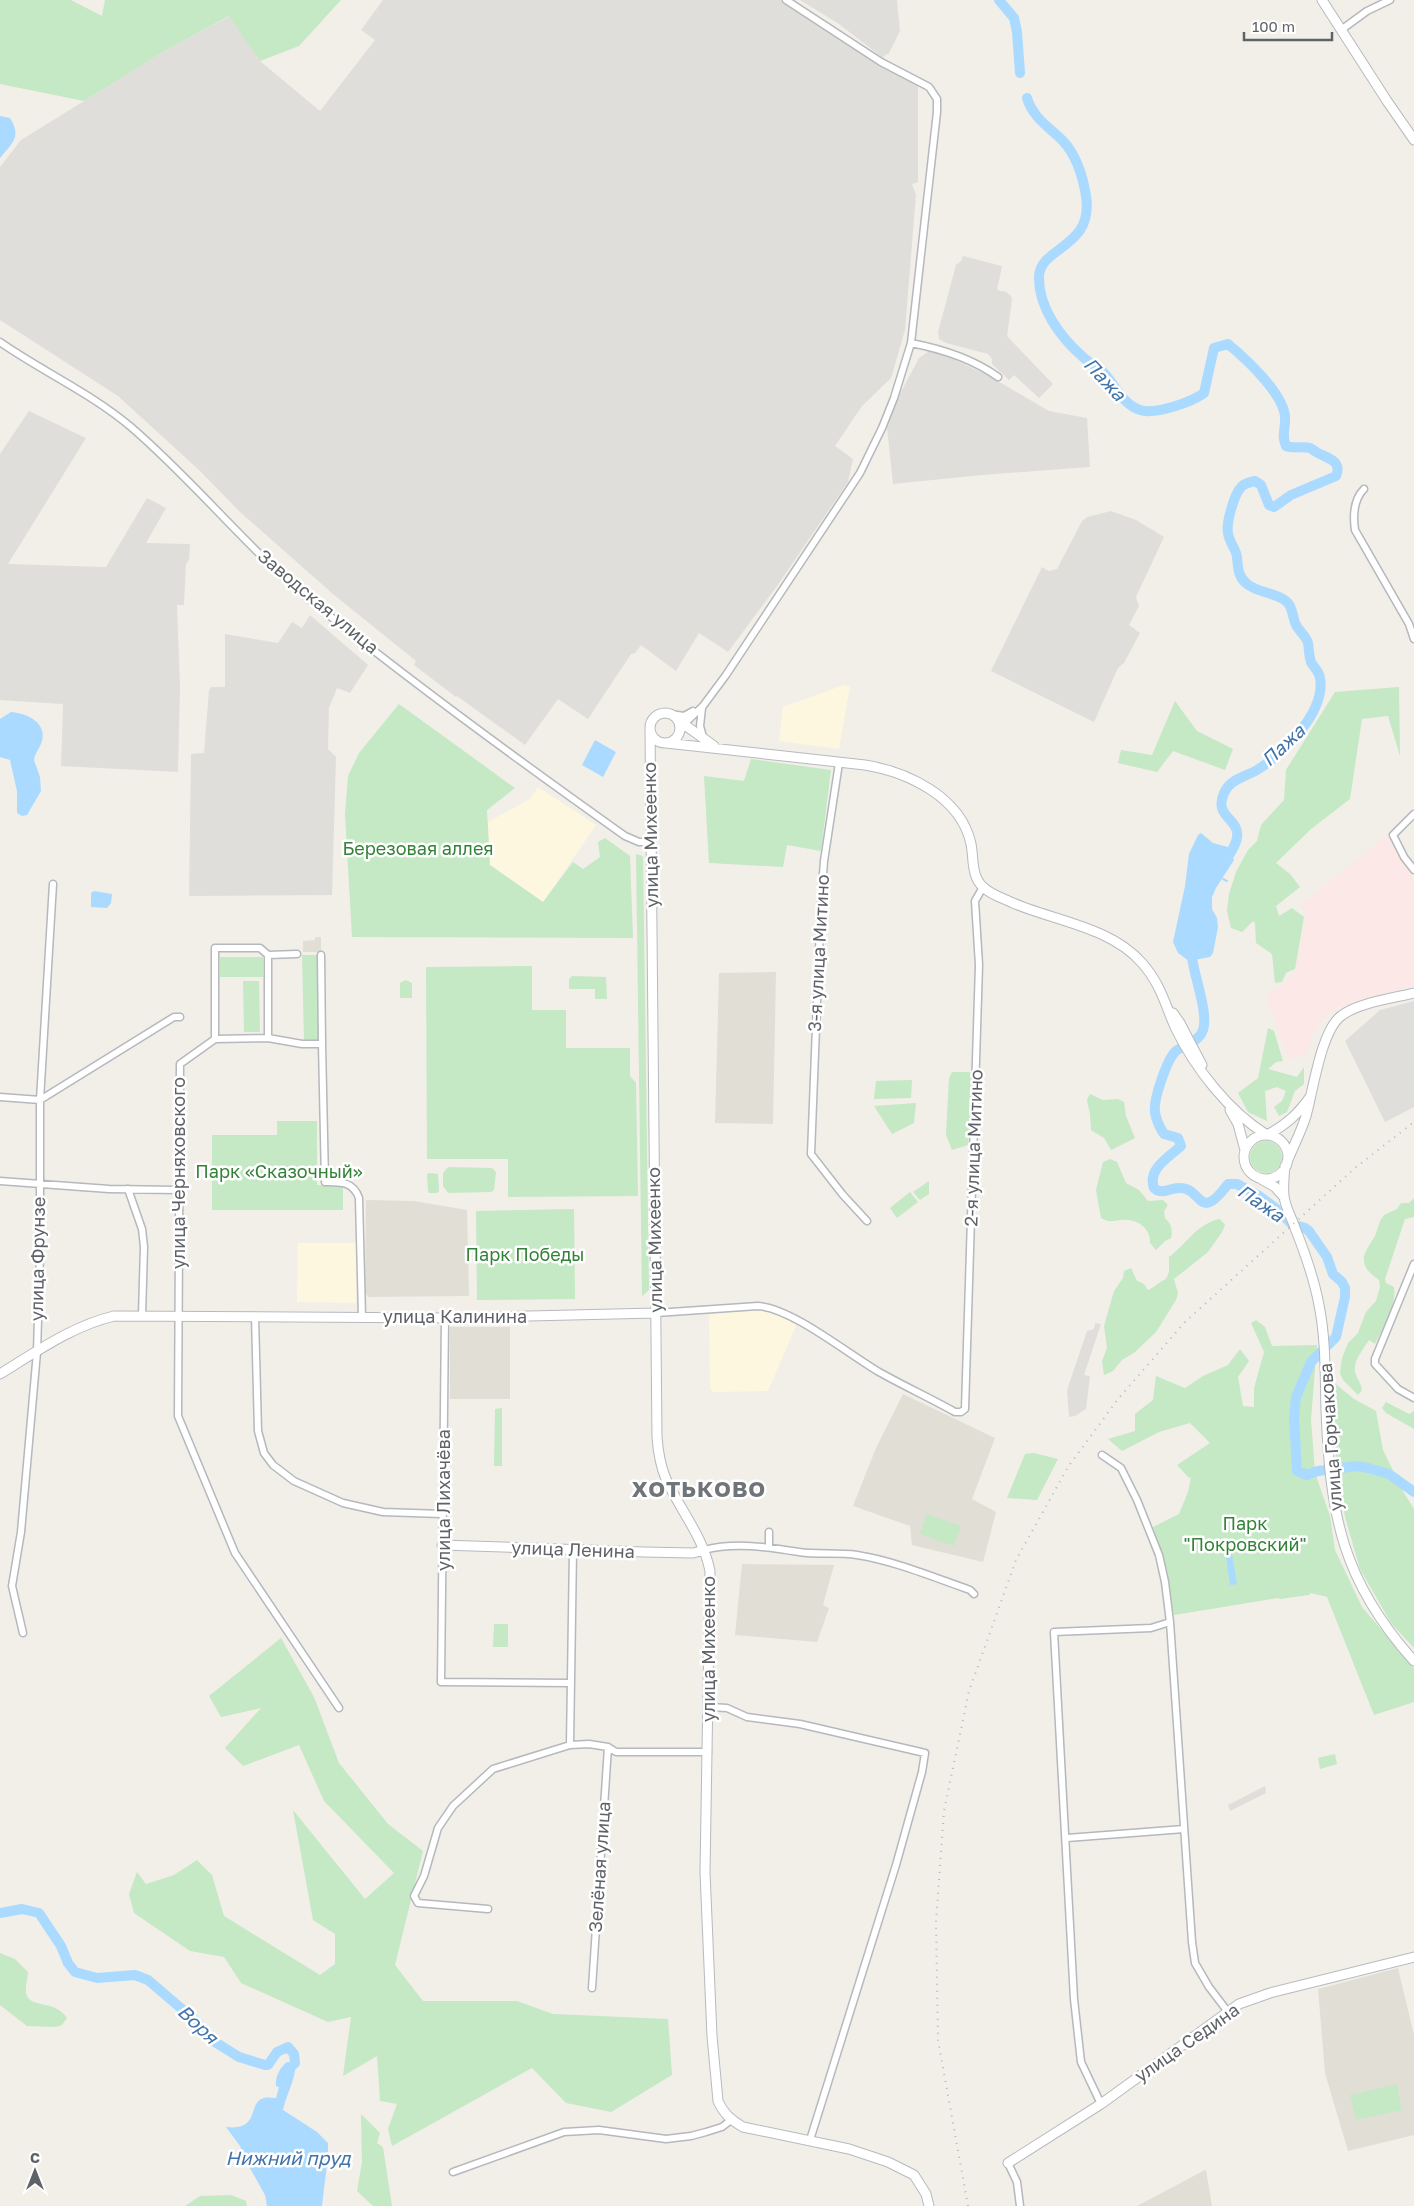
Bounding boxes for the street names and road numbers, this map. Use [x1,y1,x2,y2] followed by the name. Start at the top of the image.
[254,544,384,658] street label: Заводская улица
[638,762,662,908] street label: улица Михеенко
[803,874,833,1032] street label: 3-я улица Митино
[959,1069,987,1227] street label: 2-я улица Митино
[167,1077,189,1269] street label: улица Черняховского
[642,1167,666,1313] street label: улица Михеенко
[25,1197,49,1321] street label: улица Фрунзе
[383,1305,527,1327] street label: улица Калинина
[1314,1362,1346,1512] street label: улица Горчакова
[432,1429,454,1571] street label: улица Лихачёва
[511,1536,635,1562] street label: улица Ленина
[697,1576,719,1722] street label: улица Михеенко
[583,1801,615,1933] street label: Зелёная улица
[1130,1998,1243,2086] street label: улица Седина

